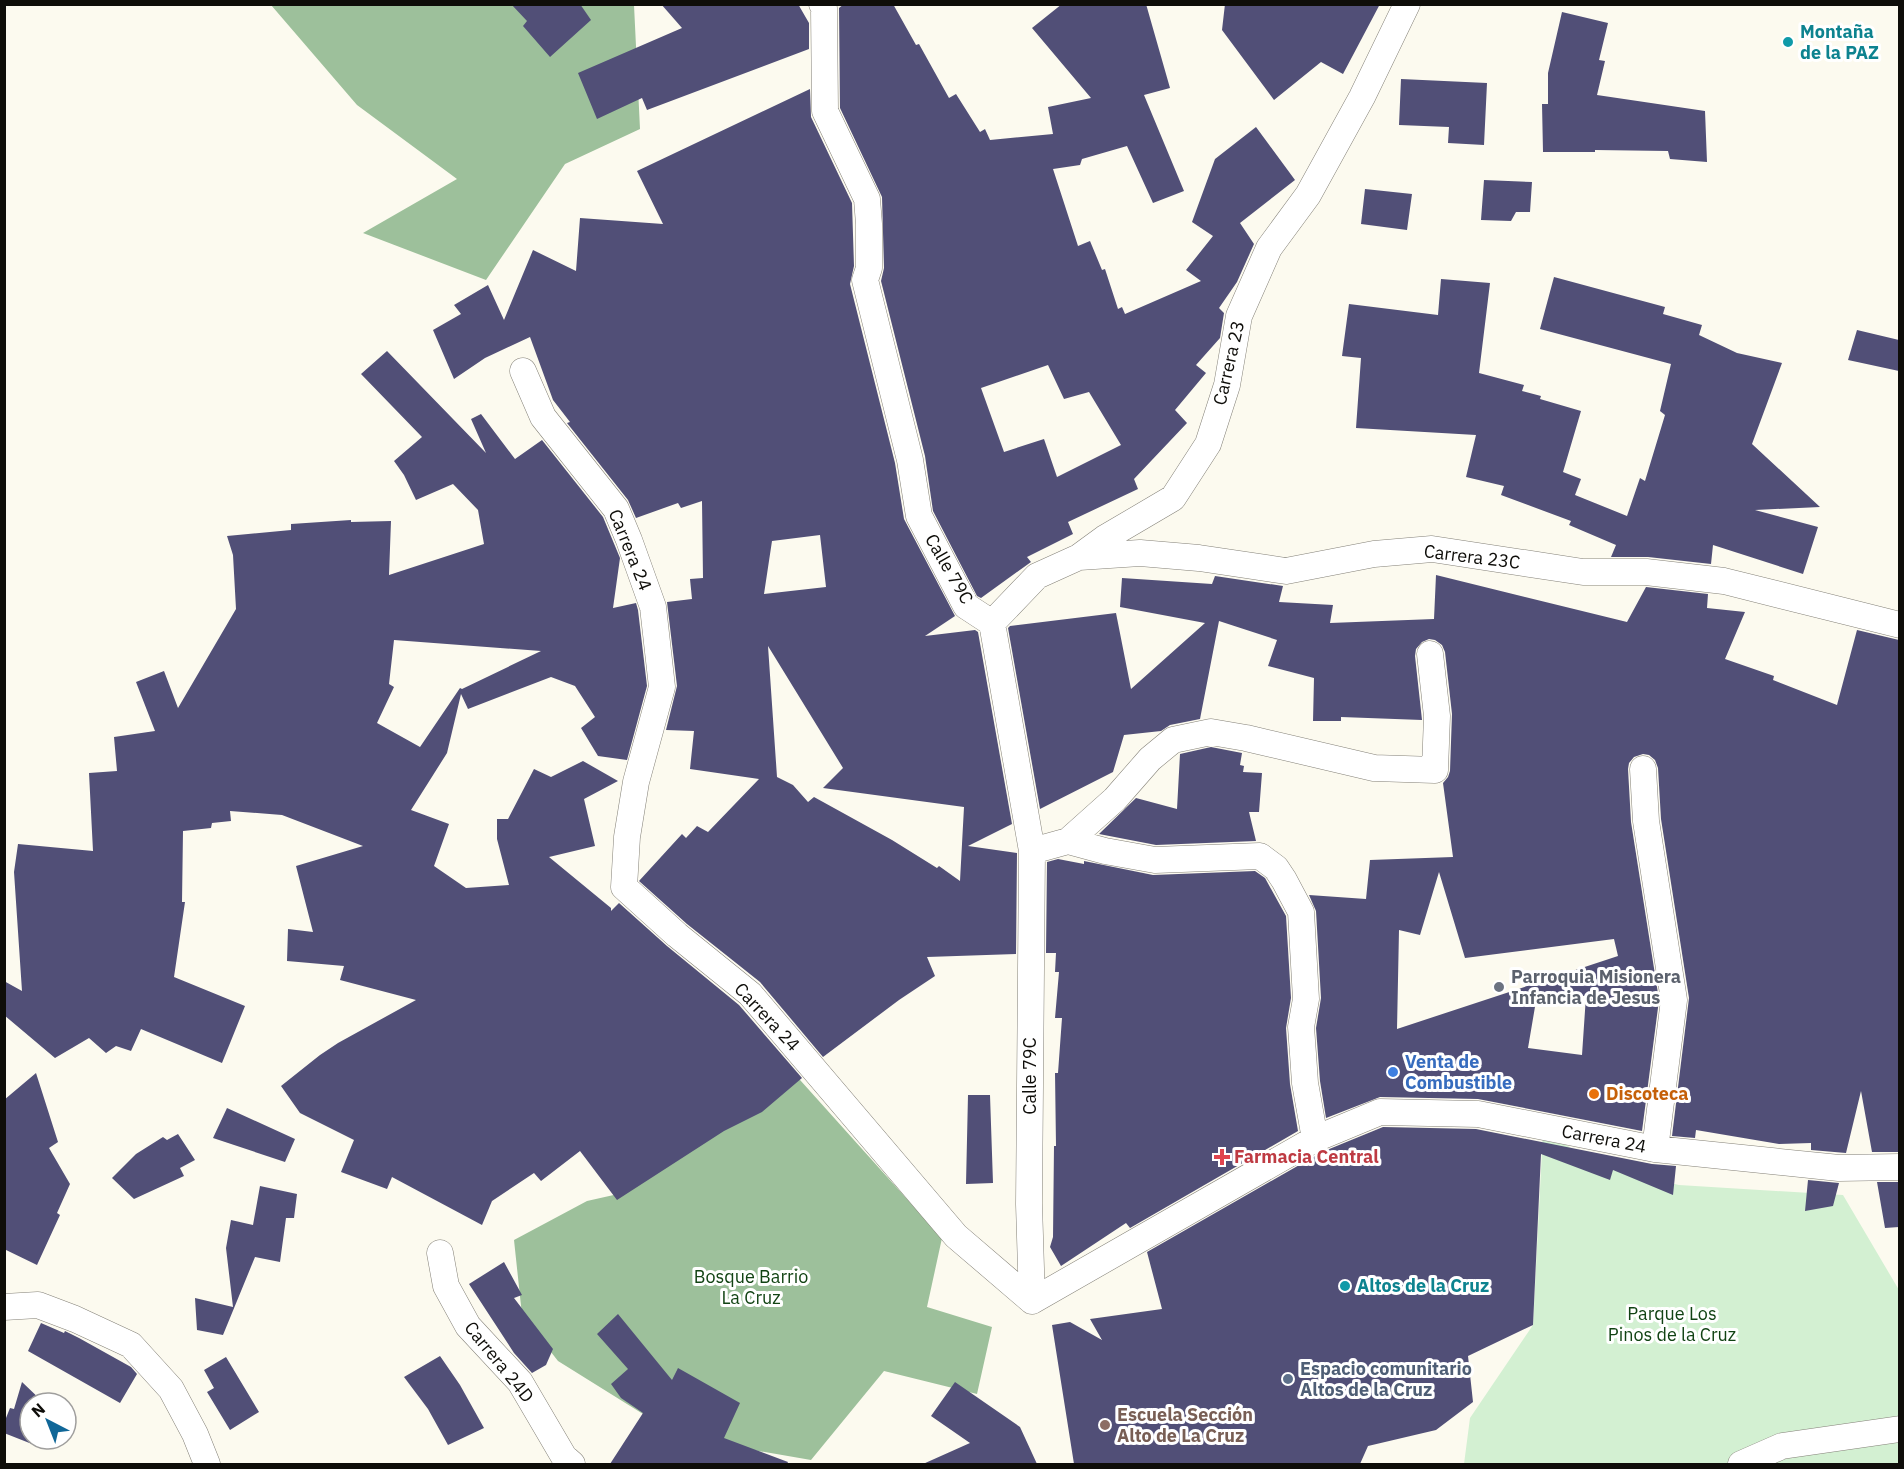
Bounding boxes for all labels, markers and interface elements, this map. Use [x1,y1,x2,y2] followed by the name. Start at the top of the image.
[1800,20,1879,64] place label: Montaña de la PAZ
[1781,35,1795,49] marker: Montaña de la PAZ
[1208,319,1249,407] street label: Carrera 23
[604,506,657,594] street label: Carrera 24
[920,529,979,608] street label: Calle 79C
[1423,539,1522,574] street label: Carrera 23C
[1511,965,1681,1009] place label: Parroquia Misionera Infancia de Jesus
[730,977,805,1056] street label: Carrera 24
[1492,980,1506,994] marker: Parroquia Misionera Infancia de Jesus
[1018,1037,1041,1115] street label: Calle 79C
[1405,1050,1512,1094] place label: Venta de Combustible
[1386,1065,1400,1079] marker: Venta de Combustible
[1606,1082,1689,1105] place label: Discoteca
[1587,1087,1601,1101] marker: Discoteca
[1560,1119,1649,1158] street label: Carrera 24
[1234,1145,1379,1168] place label: Farmacia Central
[1215,1150,1229,1164] marker: Farmacia Central
[694,1265,808,1309] park label: Bosque Barrio La Cruz
[1357,1274,1489,1297] place label: Altos de la Cruz
[1338,1279,1352,1293] marker: Altos de la Cruz
[1608,1302,1736,1346] park label: Parque Los Pinos de la Cruz
[460,1316,539,1407] street label: Carrera 24D
[1300,1357,1472,1401] place label: Espacio comunitario Altos de la Cruz
[1281,1372,1295,1386] marker: Espacio comunitario Altos de la Cruz
[18,1391,78,1451] north arrow
[27,1399,49,1421] text: N
[1117,1403,1253,1447] place label: Escuela Sección Alto de La Cruz
[1098,1418,1112,1432] marker: Escuela Sección Alto de La Cruz

